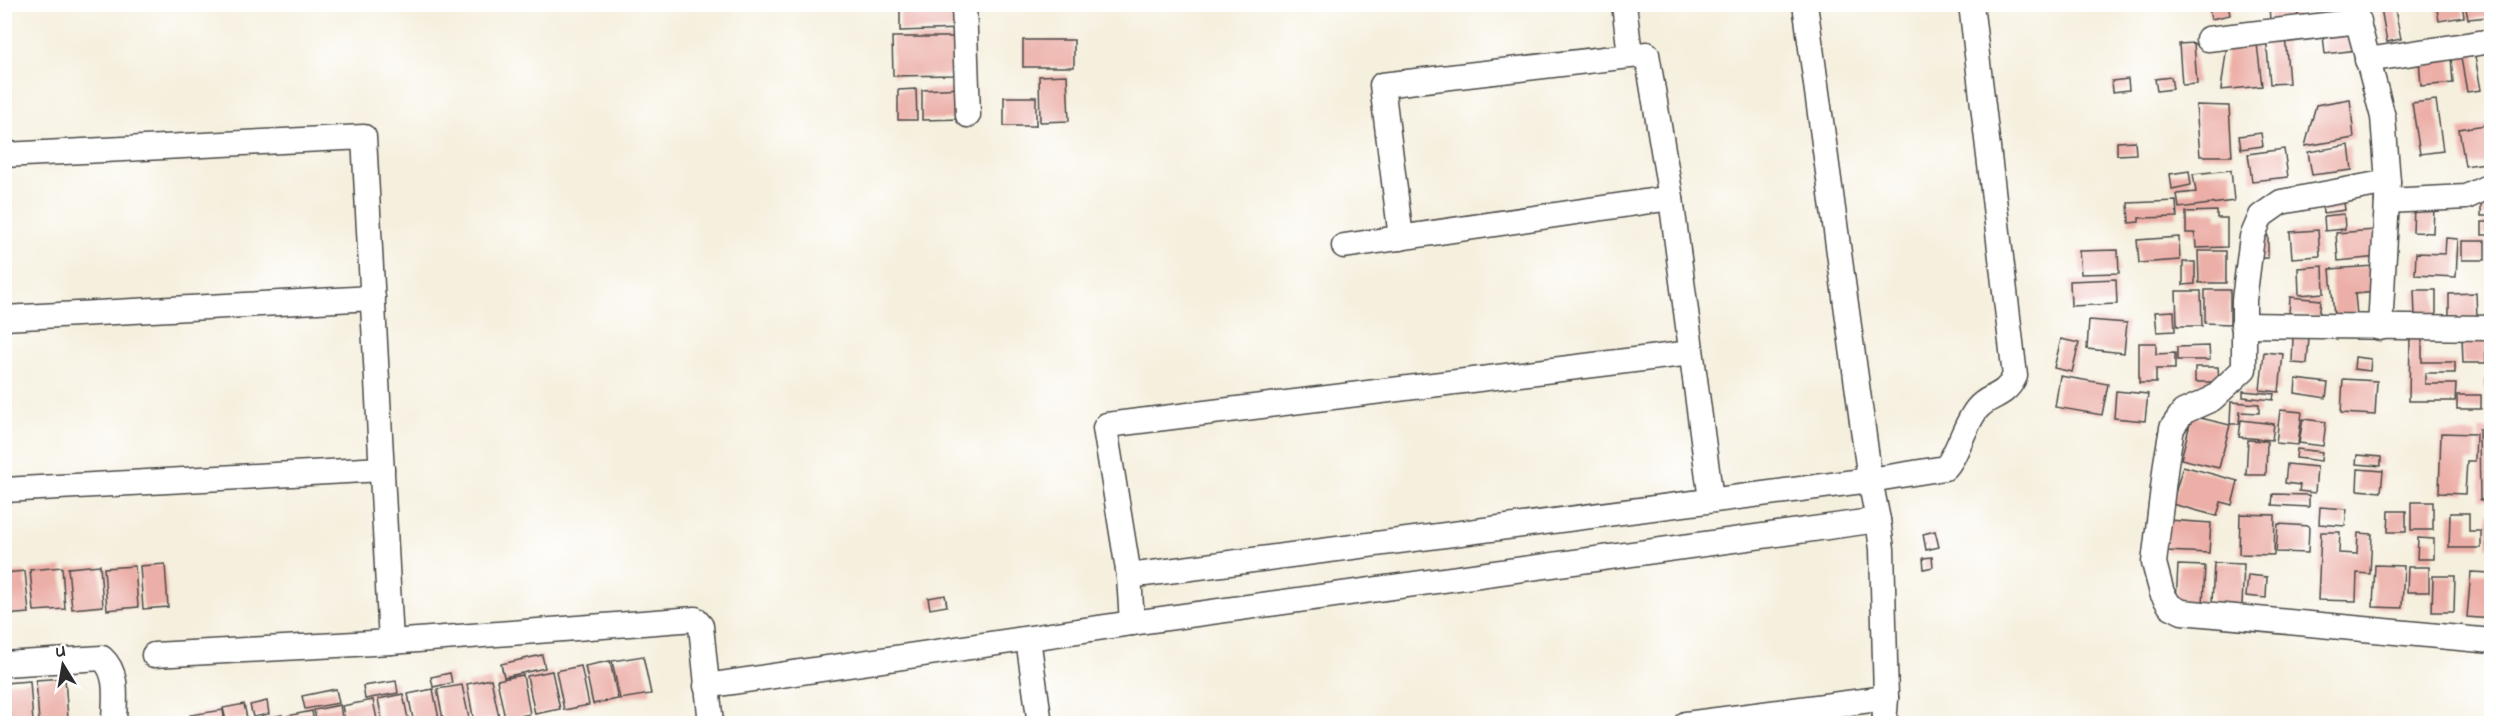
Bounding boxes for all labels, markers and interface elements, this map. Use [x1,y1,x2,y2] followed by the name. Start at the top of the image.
[33,635,93,695] north arrow
[54,640,67,663] text: U

